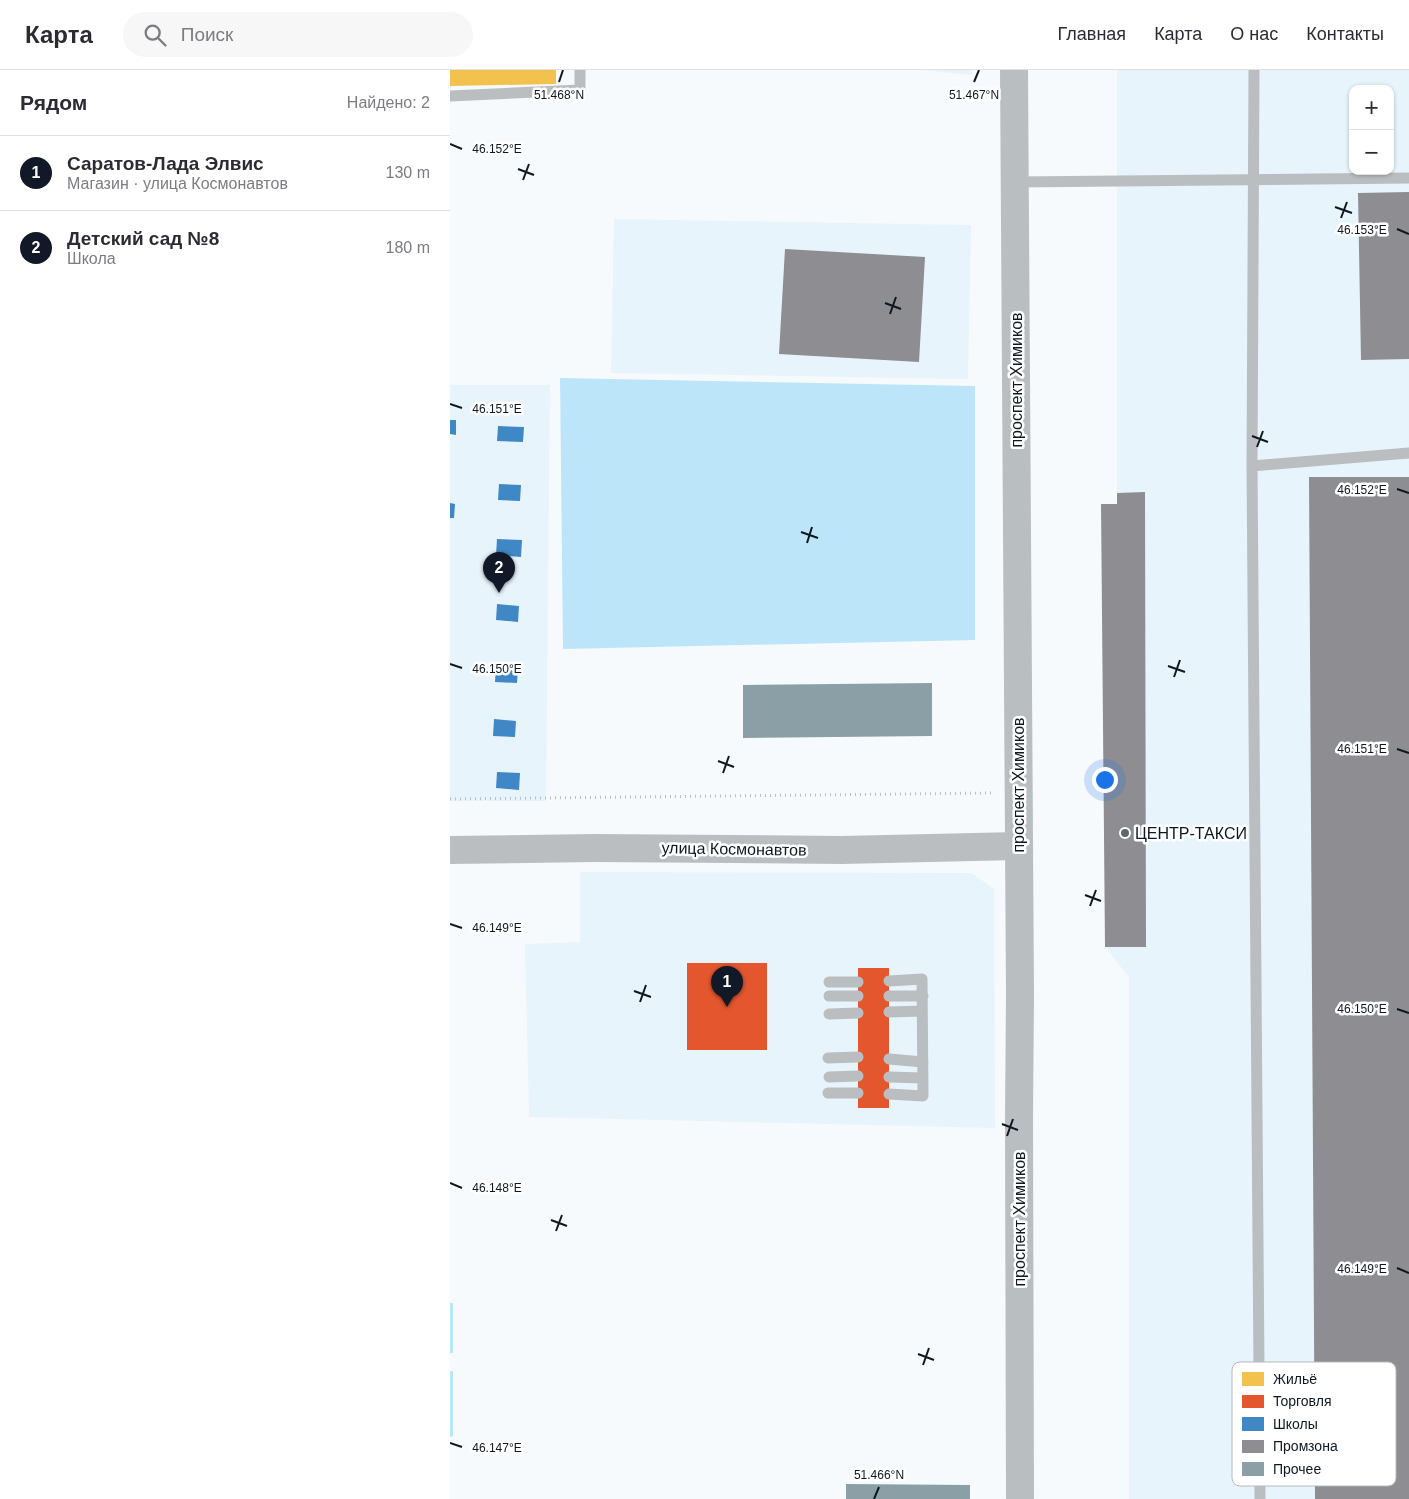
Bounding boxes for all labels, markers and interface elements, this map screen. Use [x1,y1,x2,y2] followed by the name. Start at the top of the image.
[123,12,473,57] search box
[25,21,93,48] text: Карта
[141,21,169,49] icon: search
[181,24,233,45] text: Поиск
[1058,24,1126,44] text: Главная
[1154,24,1202,44] text: Карта
[1230,24,1278,44] text: О нас
[1306,24,1384,44] text: Контакты
[1349,85,1394,175] map controls
[1349,85,1394,130] button: +
[534,88,584,102] text: 51.468°N
[949,88,999,102] text: 51.467°N
[20,91,87,114] text: Рядом
[347,94,430,111] text: Найдено: 2
[1349,130,1394,175] button: −
[472,142,522,156] text: 46.152°E
[67,153,264,174] text: Саратов-Лада Элвис
[32,164,40,181] text: 1
[386,164,430,181] text: 130 m
[67,175,288,192] text: Магазин · улица Космонавтов
[1337,223,1387,237] text: 46.153°E
[67,228,219,249] text: Детский сад №8
[32,239,40,256] text: 2
[386,239,430,256] text: 180 m
[67,250,116,267] text: Школа
[1008,312,1025,448] street label: проспект Химиков
[472,402,522,416] text: 46.151°E
[1337,483,1387,497] text: 46.152°E
[483,552,515,593] pin: 2
[472,662,522,676] text: 46.150°E
[1010,717,1027,853] street label: проспект Химиков
[1337,742,1387,756] text: 46.151°E
[1092,767,1118,793] your location
[1135,825,1247,842] place label: ЦЕНТР-ТАКСИ
[1119,827,1131,839] marker: ЦЕНТР-ТАКСИ
[661,839,807,859] street label: улица Космонавтов
[472,921,522,935] text: 46.149°E
[711,966,743,1007] pin: 1
[1337,1002,1387,1016] text: 46.150°E
[1011,1151,1028,1287] street label: проспект Химиков
[472,1181,522,1195] text: 46.148°E
[1337,1262,1387,1276] text: 46.149°E
[1232,1362,1396,1486] legend
[1273,1371,1317,1387] text: Жильё
[1273,1393,1331,1409] text: Торговля
[1273,1416,1318,1432] text: Школы
[1273,1438,1338,1454] text: Промзона
[472,1441,522,1455] text: 46.147°E
[1273,1461,1321,1477] text: Прочее
[854,1468,904,1482] text: 51.466°N

